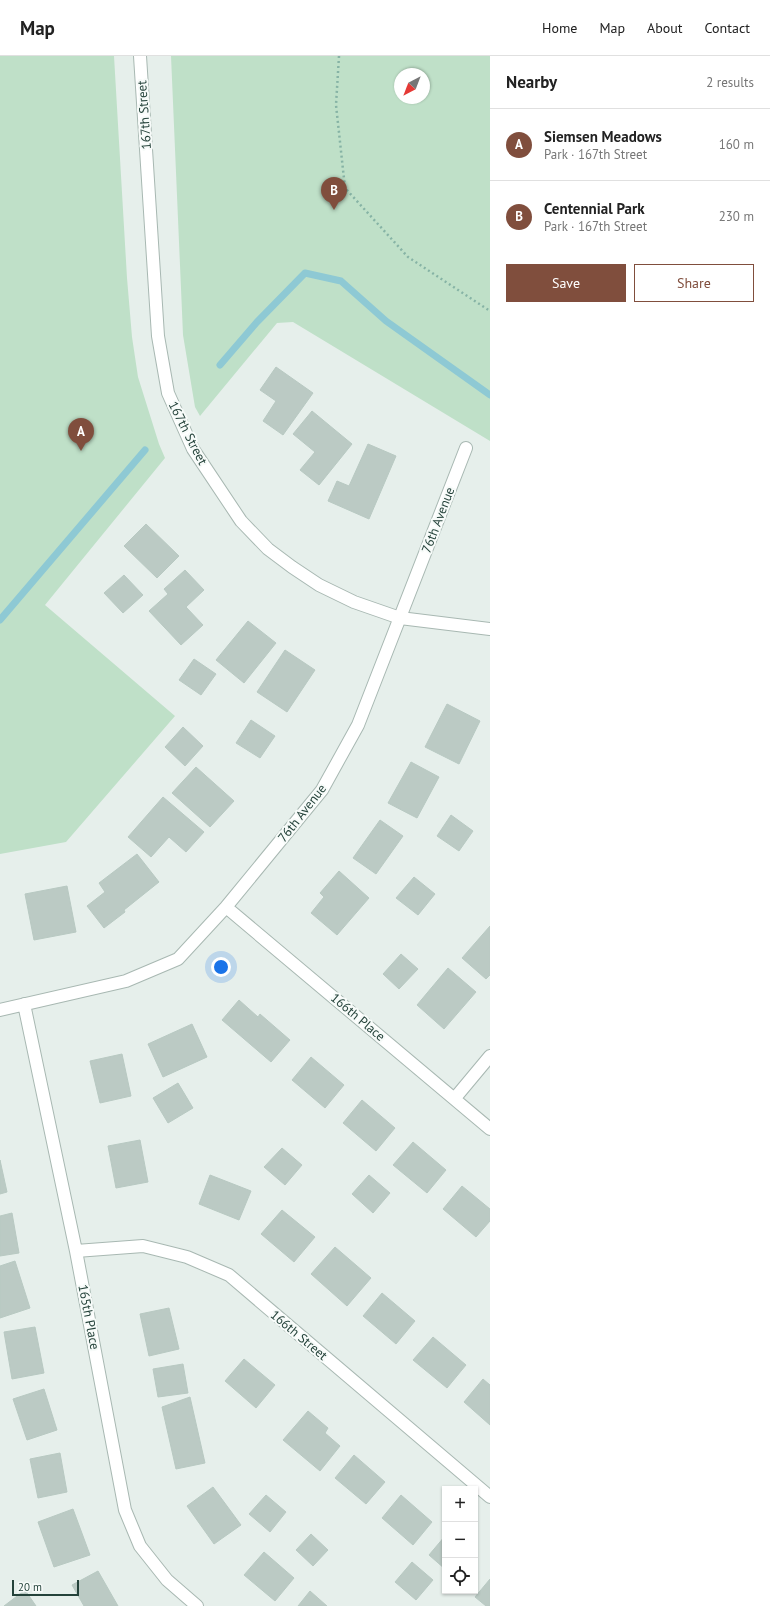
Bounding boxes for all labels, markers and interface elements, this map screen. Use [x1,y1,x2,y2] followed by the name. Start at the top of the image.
[20,16,55,40] text: Map
[542,19,577,37] text: Home
[599,19,625,37] text: Map
[647,19,683,37] text: About
[705,19,750,37] text: Contact
[394,68,430,104] north arrow
[506,71,557,93] text: Nearby
[706,74,754,91] text: 2 results
[133,79,155,150] street label: 167th Street
[544,127,662,146] text: Siemsen Meadows
[515,136,523,153] text: A
[719,136,754,153] text: 160 m
[544,146,647,163] text: Park · 167th Street
[321,177,347,210] pin: B
[544,199,645,218] text: Centennial Park
[515,208,523,225] text: B
[719,208,754,225] text: 230 m
[544,218,647,235] text: Park · 167th Street
[506,264,626,302] button: Save
[634,264,754,302] button: Share
[165,398,212,468] street label: 167th Street
[68,418,94,451] pin: A
[418,485,458,555] street label: 76th Avenue
[274,780,330,846] street label: 76th Avenue
[211,957,231,977] your location
[327,989,389,1045] street label: 166th Place
[74,1283,104,1351] street label: 165th Place
[267,1306,332,1364] street label: 166th Street
[442,1486,478,1594] map controls
[442,1486,478,1522] button: +
[442,1522,478,1558] button: −
[442,1558,478,1594] button: locate
[12,1578,79,1597] scale bar
[18,1580,42,1594] text: 20 m

